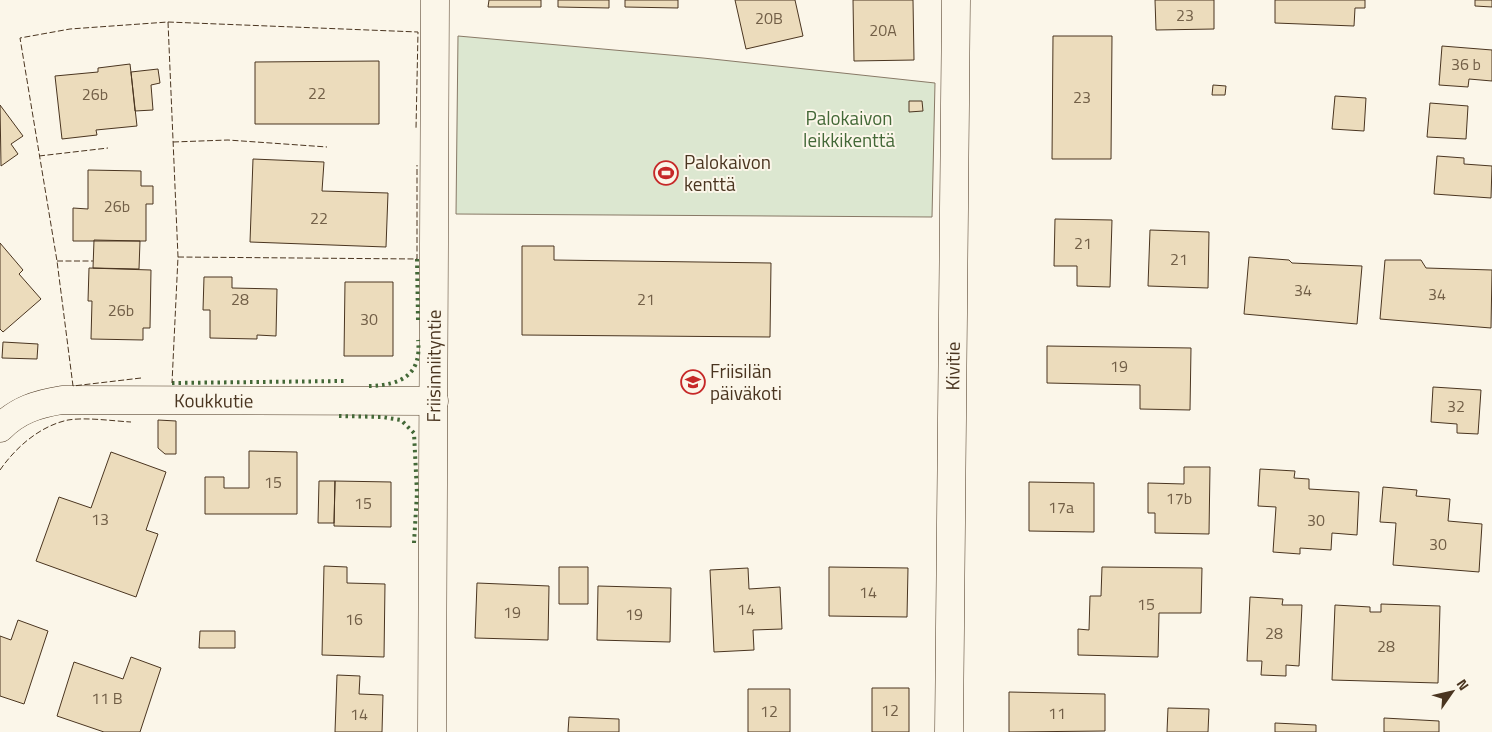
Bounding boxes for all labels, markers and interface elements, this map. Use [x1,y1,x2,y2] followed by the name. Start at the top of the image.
[1176,3,1194,27] house number: 23
[755,6,783,30] house number: 20B
[869,18,897,42] house number: 20A
[1451,52,1481,76] house number: 36 b
[308,81,326,105] house number: 22
[82,82,108,106] house number: 26b
[1073,85,1091,109] house number: 23
[803,103,895,154] park label: Palokaivon leikkikenttä
[684,147,771,198] place label: Palokaivon kenttä
[653,160,679,186] sports icon: Palokaivon kenttä
[104,194,130,218] house number: 26b
[310,206,328,230] house number: 22
[1074,231,1092,255] house number: 21
[1170,247,1188,271] house number: 21
[1294,278,1312,302] house number: 34
[1428,282,1446,306] house number: 34
[231,287,249,311] house number: 28
[637,287,655,311] house number: 21
[108,298,134,322] house number: 26b
[360,307,378,331] house number: 30
[418,310,448,422] street label: Friisinniityntie
[937,341,967,391] street label: Kivitie
[1110,354,1128,378] house number: 19
[710,356,782,407] place label: Friisilän päiväkoti
[680,369,706,395] school or university icon: Friisilän päiväkoti
[174,385,253,415] street label: Koukkutie
[1447,394,1465,418] house number: 32
[264,470,282,494] house number: 15
[1166,486,1192,510] house number: 17b
[354,491,372,515] house number: 15
[1048,495,1074,519] house number: 17a
[91,507,109,531] house number: 13
[1307,508,1325,532] house number: 30
[1429,532,1447,556] house number: 30
[859,580,877,604] house number: 14
[1137,592,1155,616] house number: 15
[737,597,755,621] house number: 14
[503,600,521,624] house number: 19
[625,602,643,626] house number: 19
[345,607,363,631] house number: 16
[1265,621,1283,645] house number: 28
[1377,634,1395,658] house number: 28
[1427,667,1477,717] north arrow
[1452,675,1475,694] text: N
[91,686,123,710] house number: 11 B
[881,698,899,722] house number: 12
[760,699,778,723] house number: 12
[1048,701,1066,725] house number: 11
[350,702,368,726] house number: 14

